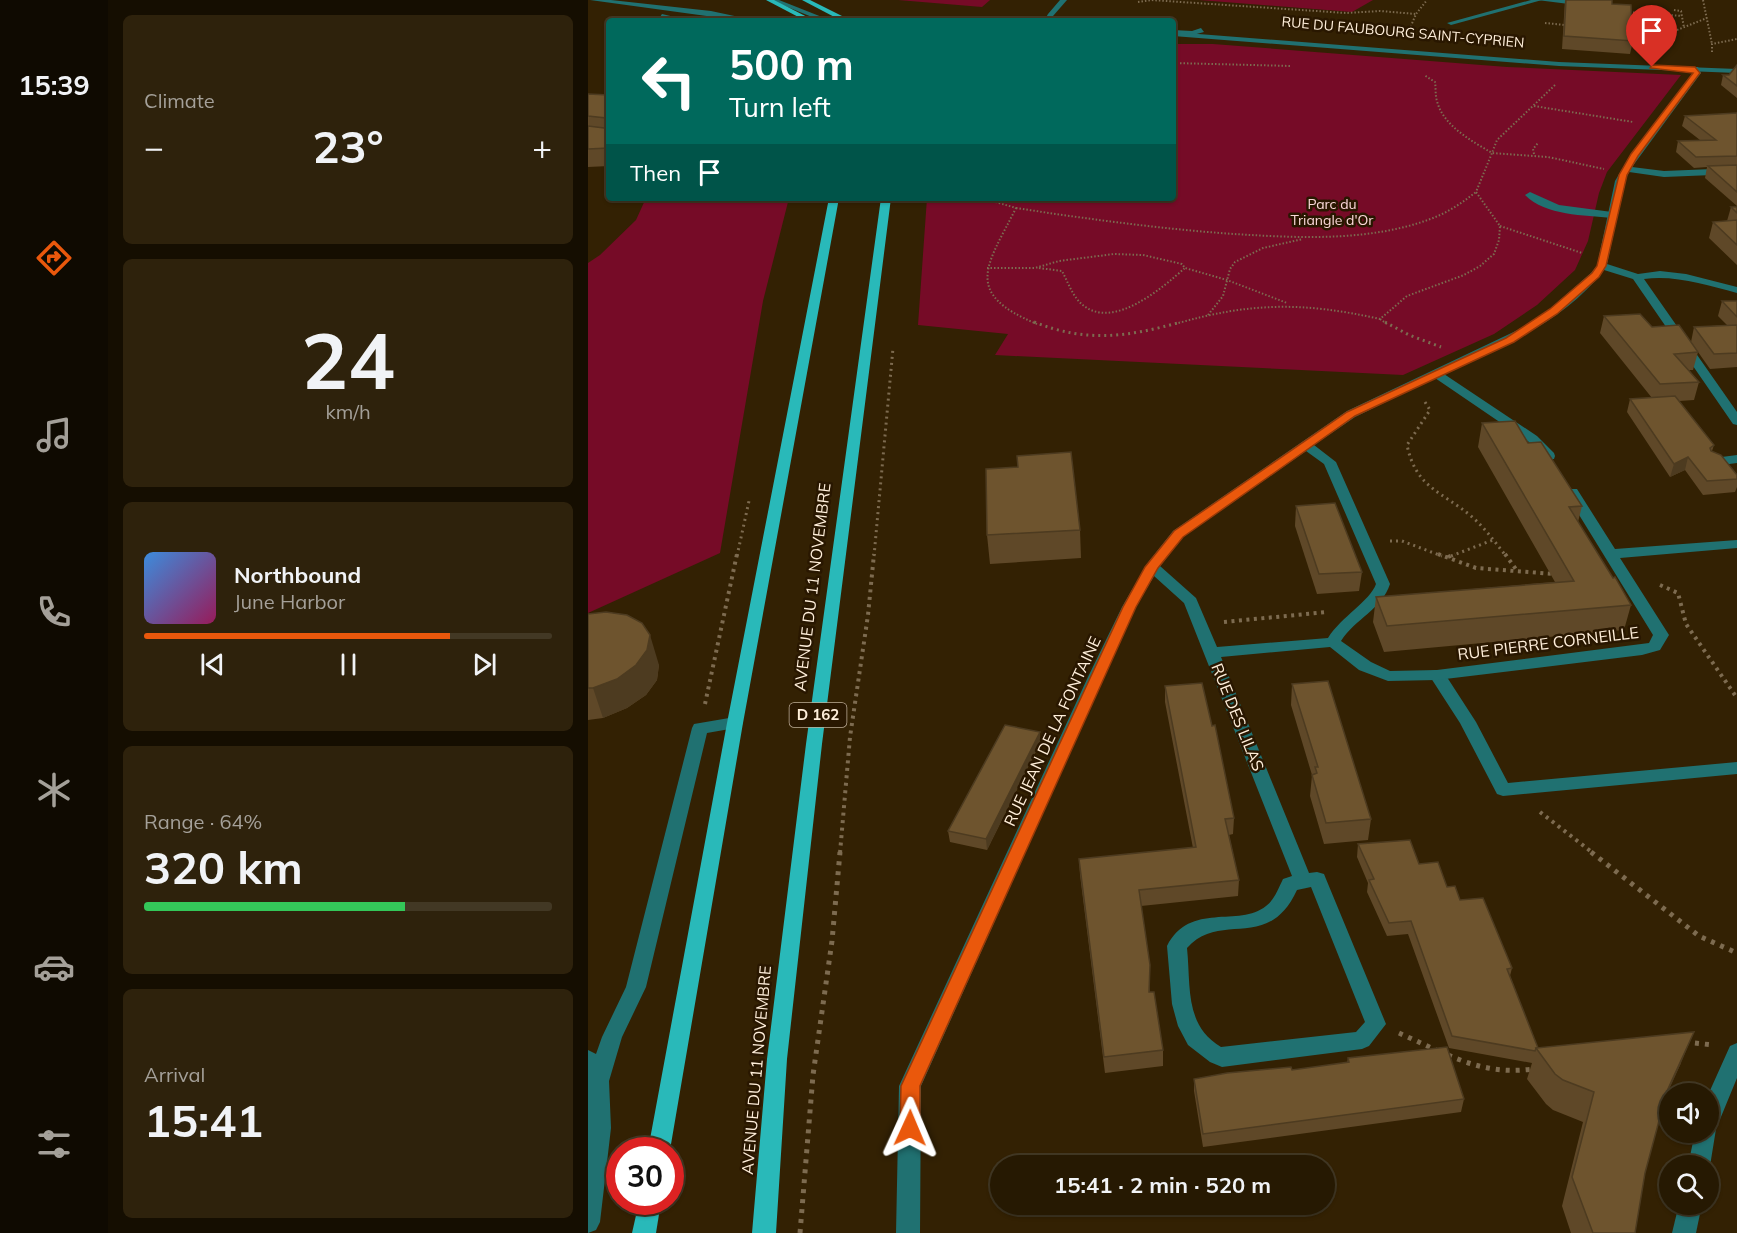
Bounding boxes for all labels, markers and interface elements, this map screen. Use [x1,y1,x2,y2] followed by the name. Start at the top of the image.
[1626,5,1677,67] pin
[1281,12,1525,52] street label: RUE DU FAUBOURG SAINT-CYPRIEN
[1635,14,1668,47] icon: arrive
[729,38,854,91] text: 500 m
[630,42,708,120] icon: left
[18,68,90,102] text: 15:39
[144,88,215,113] text: Climate
[729,90,831,124] text: Turn left
[312,118,384,174] text: 23°
[144,126,164,167] text: −
[532,126,552,167] text: +
[693,156,726,189] icon: arrive
[630,159,681,187] text: Then
[1291,195,1374,229] park label: Parc du Triangle d'Or
[33,237,75,279] icon: directions
[301,311,395,409] text: 24
[325,399,371,424] text: km/h
[33,414,75,456] icon: music
[789,482,835,692] street label: AVENUE DU 11 NOVEMBRE
[234,561,361,589] text: Northbound
[234,589,345,614] text: June Harbor
[33,591,75,633] icon: phone
[1456,622,1640,664] street label: RUE PIERRE CORNEILLE
[999,633,1105,829] street label: RUE JEAN DE LA FONTAINE
[196,648,229,681] icon: previous
[332,648,365,681] icon: pause
[468,648,501,681] icon: next
[1207,660,1269,774] street label: RUE DES LILAS
[790,703,846,727] road number: D 162
[33,769,75,811] icon: climate
[144,809,262,834] text: Range · 64%
[144,839,303,895] text: 320 km
[33,946,75,988] icon: car
[737,965,775,1175] street label: AVENUE DU 11 NOVEMBRE
[144,1062,205,1087] text: Arrival
[1659,1083,1719,1215] map controls
[1659,1083,1719,1143] button: sound
[144,1092,263,1148] text: 15:41
[878,1096,942,1160] position arrow
[33,1123,75,1165] icon: filters
[606,1137,684,1215] speed limit sign: 30
[1659,1155,1719,1215] button: search
[1054,1171,1271,1199] text: 15:41 · 2 min · 520 m

